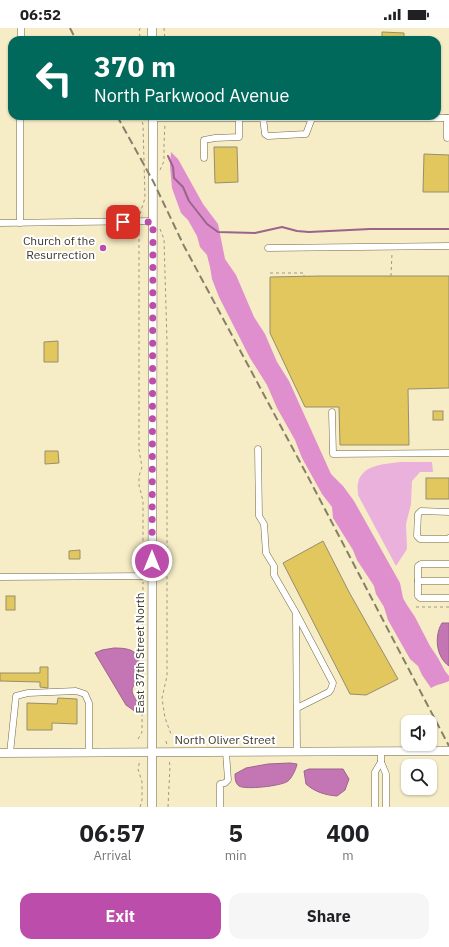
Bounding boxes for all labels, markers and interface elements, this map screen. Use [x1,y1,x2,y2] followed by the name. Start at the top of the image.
[20,5,61,24] text: 06:52
[94,48,176,85] text: 370 m
[28,52,80,104] icon: left
[94,84,289,107] text: North Parkwood Avenue
[106,205,140,239] pin
[112,211,134,233] icon: arrive
[23,233,95,262] place label: Church of the Resurrection
[98,243,108,253] marker: Church of the Resurrection
[131,540,173,582] position arrow
[132,593,147,713] street label: East 37th Street North
[401,715,437,795] map controls
[401,715,437,751] button: sound
[175,732,275,747] street label: North Oliver Street
[401,759,437,795] button: search
[80,817,145,849] text: 06:57
[228,817,243,849] text: 5
[326,817,369,849] text: 400
[93,847,131,864] text: Arrival
[225,847,247,864] text: min
[342,847,353,864] text: m
[20,893,221,939] button: Exit
[229,893,429,939] button: Share

